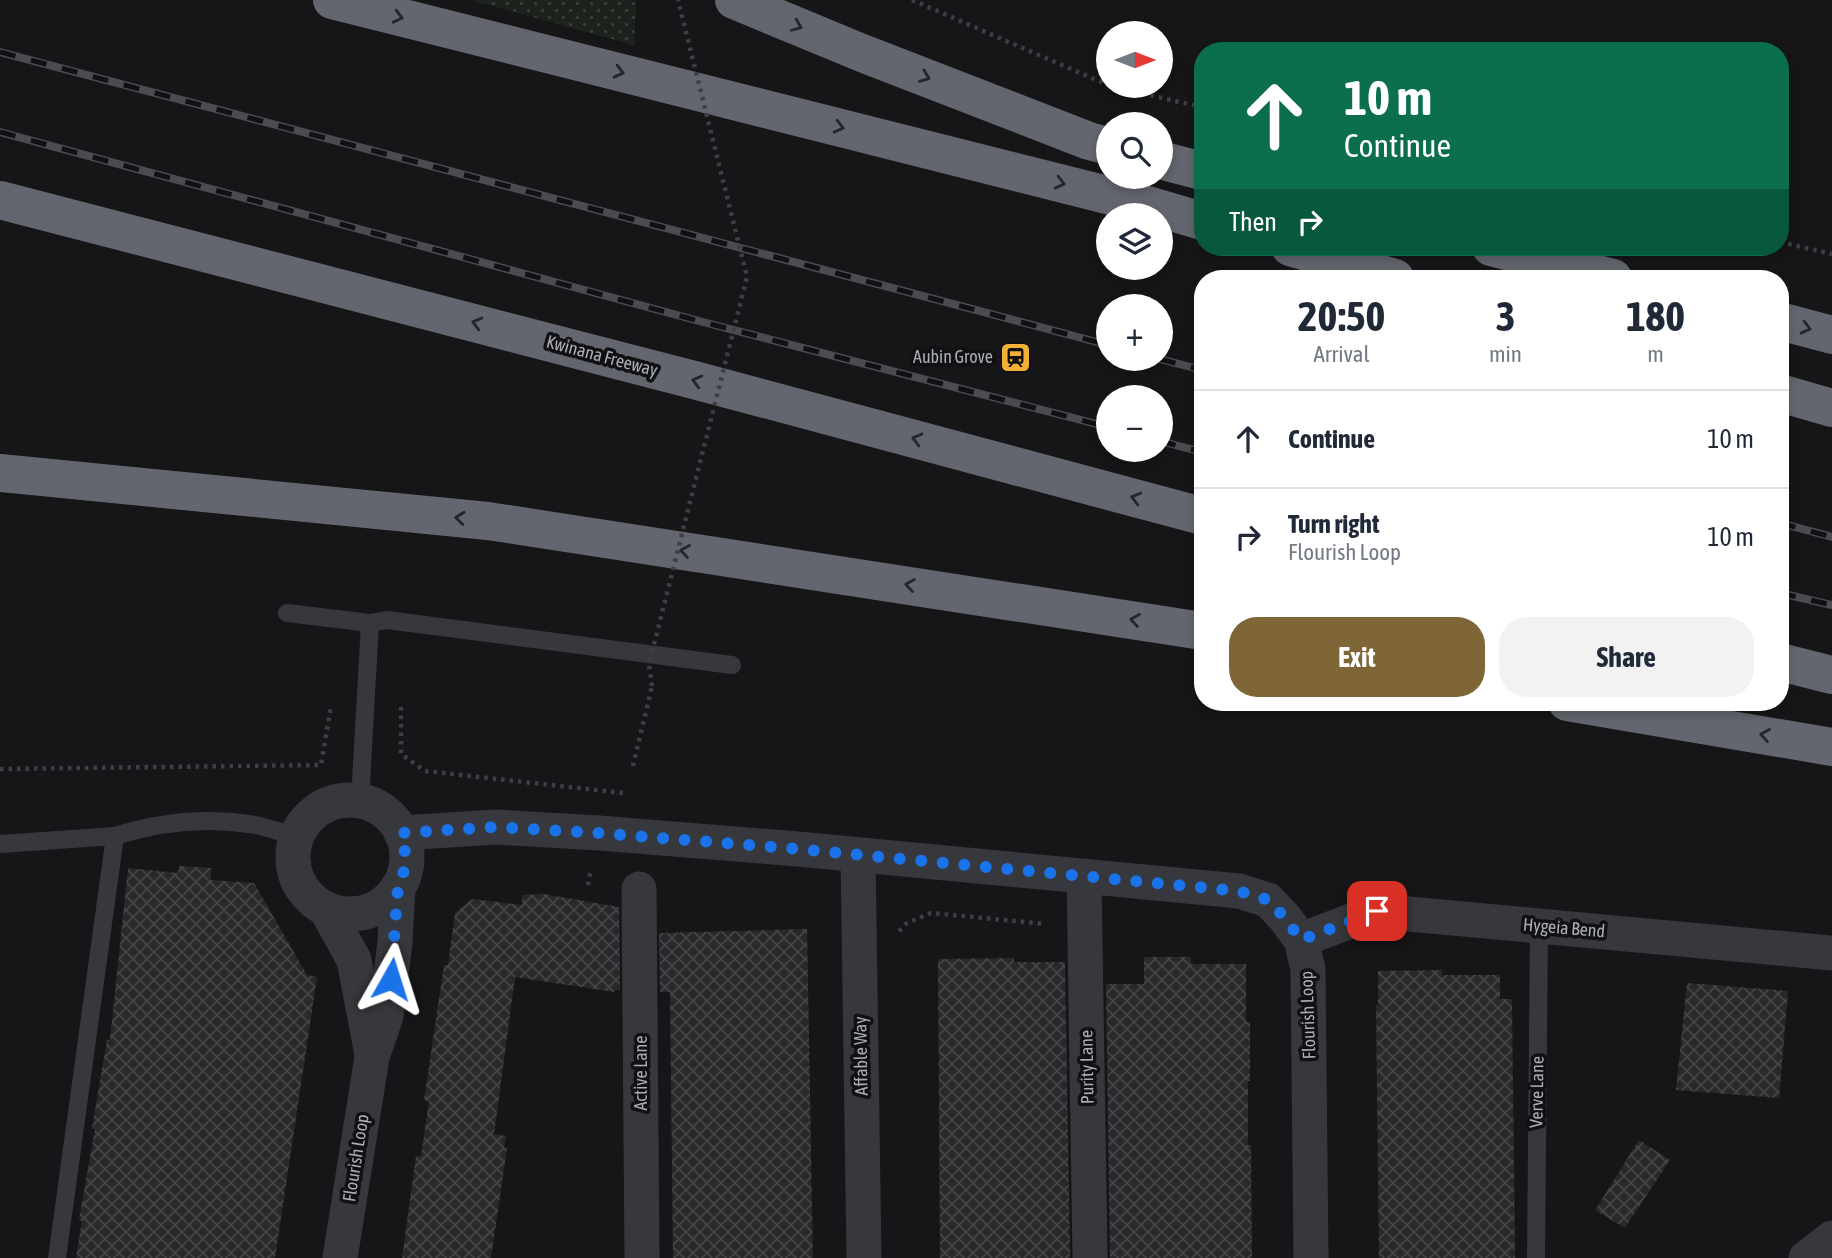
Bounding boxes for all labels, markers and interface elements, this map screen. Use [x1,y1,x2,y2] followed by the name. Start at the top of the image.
[392,9,404,23] one-way arrow
[790,18,802,32] one-way arrow
[1096,21,1172,98] north arrow
[1096,21,1173,462] map controls
[612,64,624,78] one-way arrow
[919,69,931,83] one-way arrow
[1344,69,1432,125] text: 10 m
[1229,70,1320,161] icon: ahead
[1096,112,1173,189] button: search
[833,119,845,133] one-way arrow
[1344,127,1451,164] text: Continue
[1054,175,1066,189] one-way arrow
[1096,203,1173,280] button: layers
[1291,203,1329,241] icon: right
[1229,207,1277,237] text: Then
[1298,292,1385,340] text: 20:50
[1496,292,1515,340] text: 3
[1626,292,1685,340] text: 180
[1096,294,1173,371] button: +
[471,317,483,332] one-way arrow
[1800,320,1812,334] one-way arrow
[544,331,660,380] street label: Kwinana Freeway
[999,340,1033,374] station icon: Aubin Grove
[1313,341,1370,367] text: Arrival
[1489,341,1522,367] text: min
[1647,341,1664,367] text: m
[913,346,993,367] place label: Aubin Grove
[691,375,703,389] one-way arrow
[1096,385,1173,462] button: −
[1229,420,1267,458] icon: ahead
[1288,424,1375,454] text: Continue
[1707,424,1754,454] text: 10 m
[911,433,923,448] one-way arrow
[1130,492,1142,506] one-way arrow
[1288,509,1379,539] text: Turn right
[454,511,466,526] one-way arrow
[1229,518,1267,556] icon: right
[1707,522,1754,552] text: 10 m
[1288,539,1401,565] text: Flourish Loop
[679,544,691,559] one-way arrow
[904,578,916,593] one-way arrow
[1129,613,1141,628] one-way arrow
[1229,617,1485,697] button: Exit
[1499,617,1754,697] button: Share
[1759,728,1771,743] one-way arrow
[1347,881,1407,941] pin
[1358,892,1396,930] icon: arrive
[1522,913,1606,942] street label: Hygeia Bend
[354,942,428,1016] position arrow
[1295,970,1320,1060] street label: Flourish Loop
[849,1016,872,1096] street label: Affable Way
[1075,1030,1098,1104] street label: Purity Lane
[630,1036,651,1110] street label: Active Lane
[1525,1056,1548,1128] street label: Verve Lane
[338,1113,373,1203] street label: Flourish Loop

